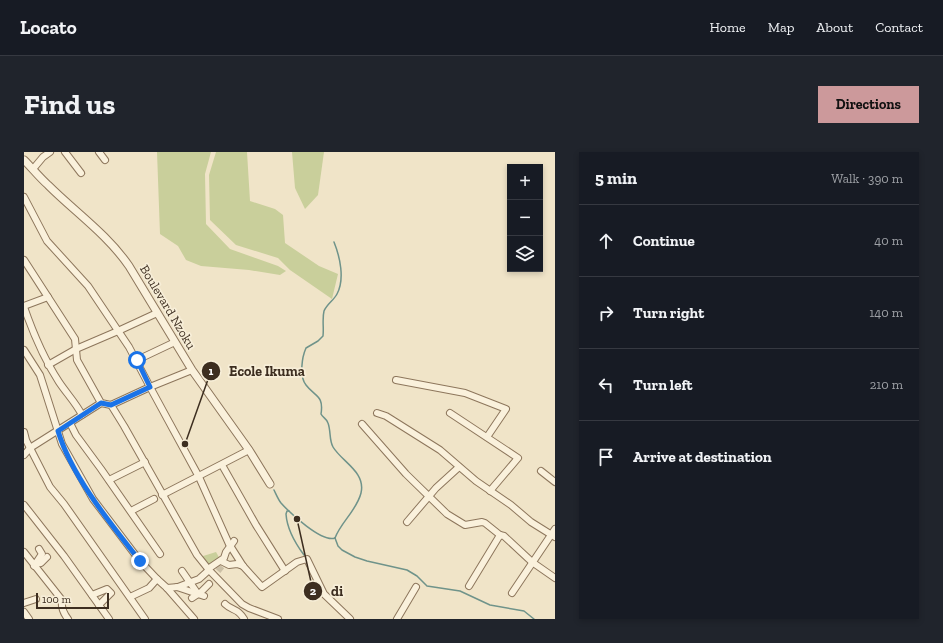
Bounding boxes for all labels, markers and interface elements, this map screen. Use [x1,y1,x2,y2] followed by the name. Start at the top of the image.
[20,16,77,39] text: Locato
[710,19,746,36] text: Home
[768,19,794,36] text: Map
[816,19,853,36] text: About
[875,19,923,36] text: Contact
[818,86,919,123] button: Directions
[24,88,115,121] text: Find us
[507,164,543,272] map controls
[507,164,543,200] button: +
[595,168,637,188] text: 5 min
[831,171,903,186] text: Walk · 390 m
[507,200,543,236] button: −
[595,230,617,252] icon: ahead
[633,232,695,250] text: Continue
[874,233,903,248] text: 40 m
[507,236,543,272] button: layers
[137,262,199,352] street label: Boulevard Nzoku
[595,302,617,324] icon: right
[633,304,704,322] text: Turn right
[869,305,903,320] text: 140 m
[128,351,146,369] route start
[201,358,313,384] callout: Ecole Ikuma
[229,363,305,380] text: Ecole Ikuma
[209,364,214,378] text: 1
[595,374,617,396] icon: left
[633,376,693,394] text: Turn left
[870,377,903,392] text: 210 m
[595,446,617,468] icon: arrive
[633,448,772,466] text: Arrive at destination
[131,552,149,570] route end
[303,578,351,604] callout: di
[331,583,343,600] text: di
[310,584,317,598] text: 2
[36,591,109,610] scale bar
[42,593,71,606] text: 100 m

